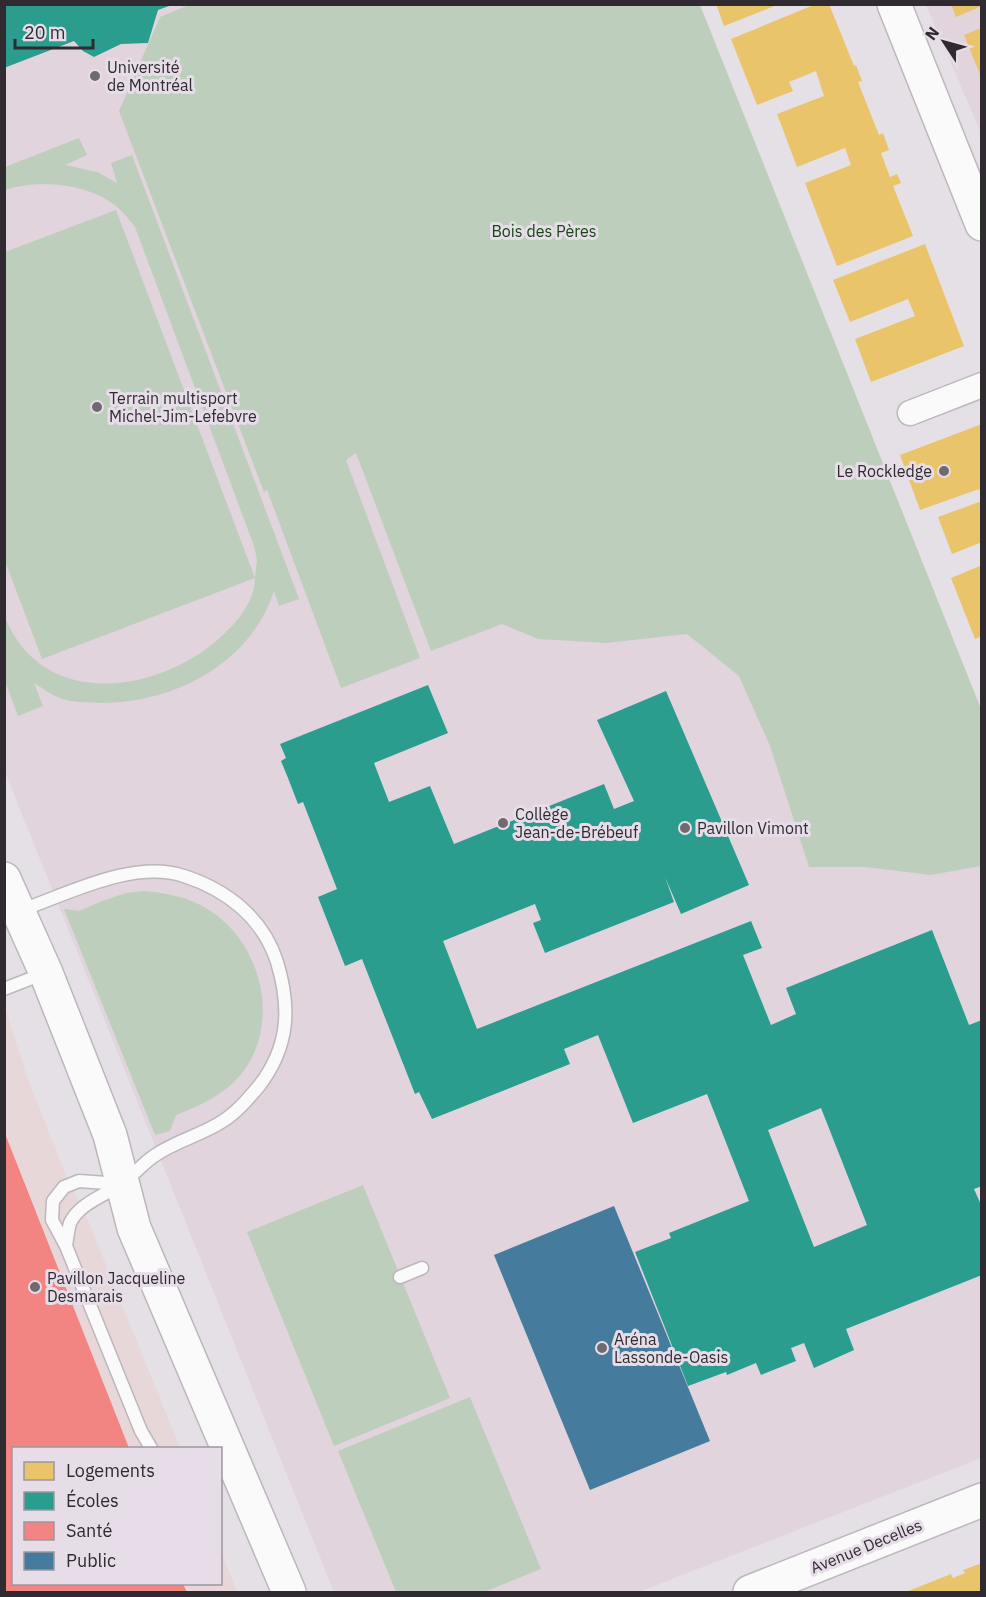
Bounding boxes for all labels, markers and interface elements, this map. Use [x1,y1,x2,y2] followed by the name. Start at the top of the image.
[15,12,93,50] scale bar
[914,12,974,72] north arrow
[24,21,66,44] text: 20 m
[920,23,943,44] text: N
[107,57,193,95] place label: Université de Montréal
[88,69,102,83] marker: Université de Montréal
[491,221,597,241] park label: Bois des Pères
[109,388,257,426] place label: Terrain multisport Michel-Jim-Lefebvre
[90,400,104,414] marker: Terrain multisport Michel-Jim-Lefebvre
[837,461,932,481] place label: Le Rockledge
[937,464,951,478] marker: Le Rockledge
[515,804,638,842] place label: Collège Jean-de-Brébeuf
[496,816,510,830] marker: Collège Jean-de-Brébeuf
[697,818,809,838] place label: Pavillon Vimont
[678,821,692,835] marker: Pavillon Vimont
[47,1268,186,1306] place label: Pavillon Jacqueline Desmarais
[28,1280,42,1294] marker: Pavillon Jacqueline Desmarais
[614,1329,728,1367] place label: Aréna Lassonde-Oasis
[595,1341,609,1355] marker: Aréna Lassonde-Oasis
[12,1447,222,1585] legend
[66,1459,155,1482] text: Logements
[66,1489,119,1512] text: Écoles
[807,1515,925,1577] street label: Avenue Decelles
[66,1519,113,1542] text: Santé
[66,1549,116,1572] text: Public

